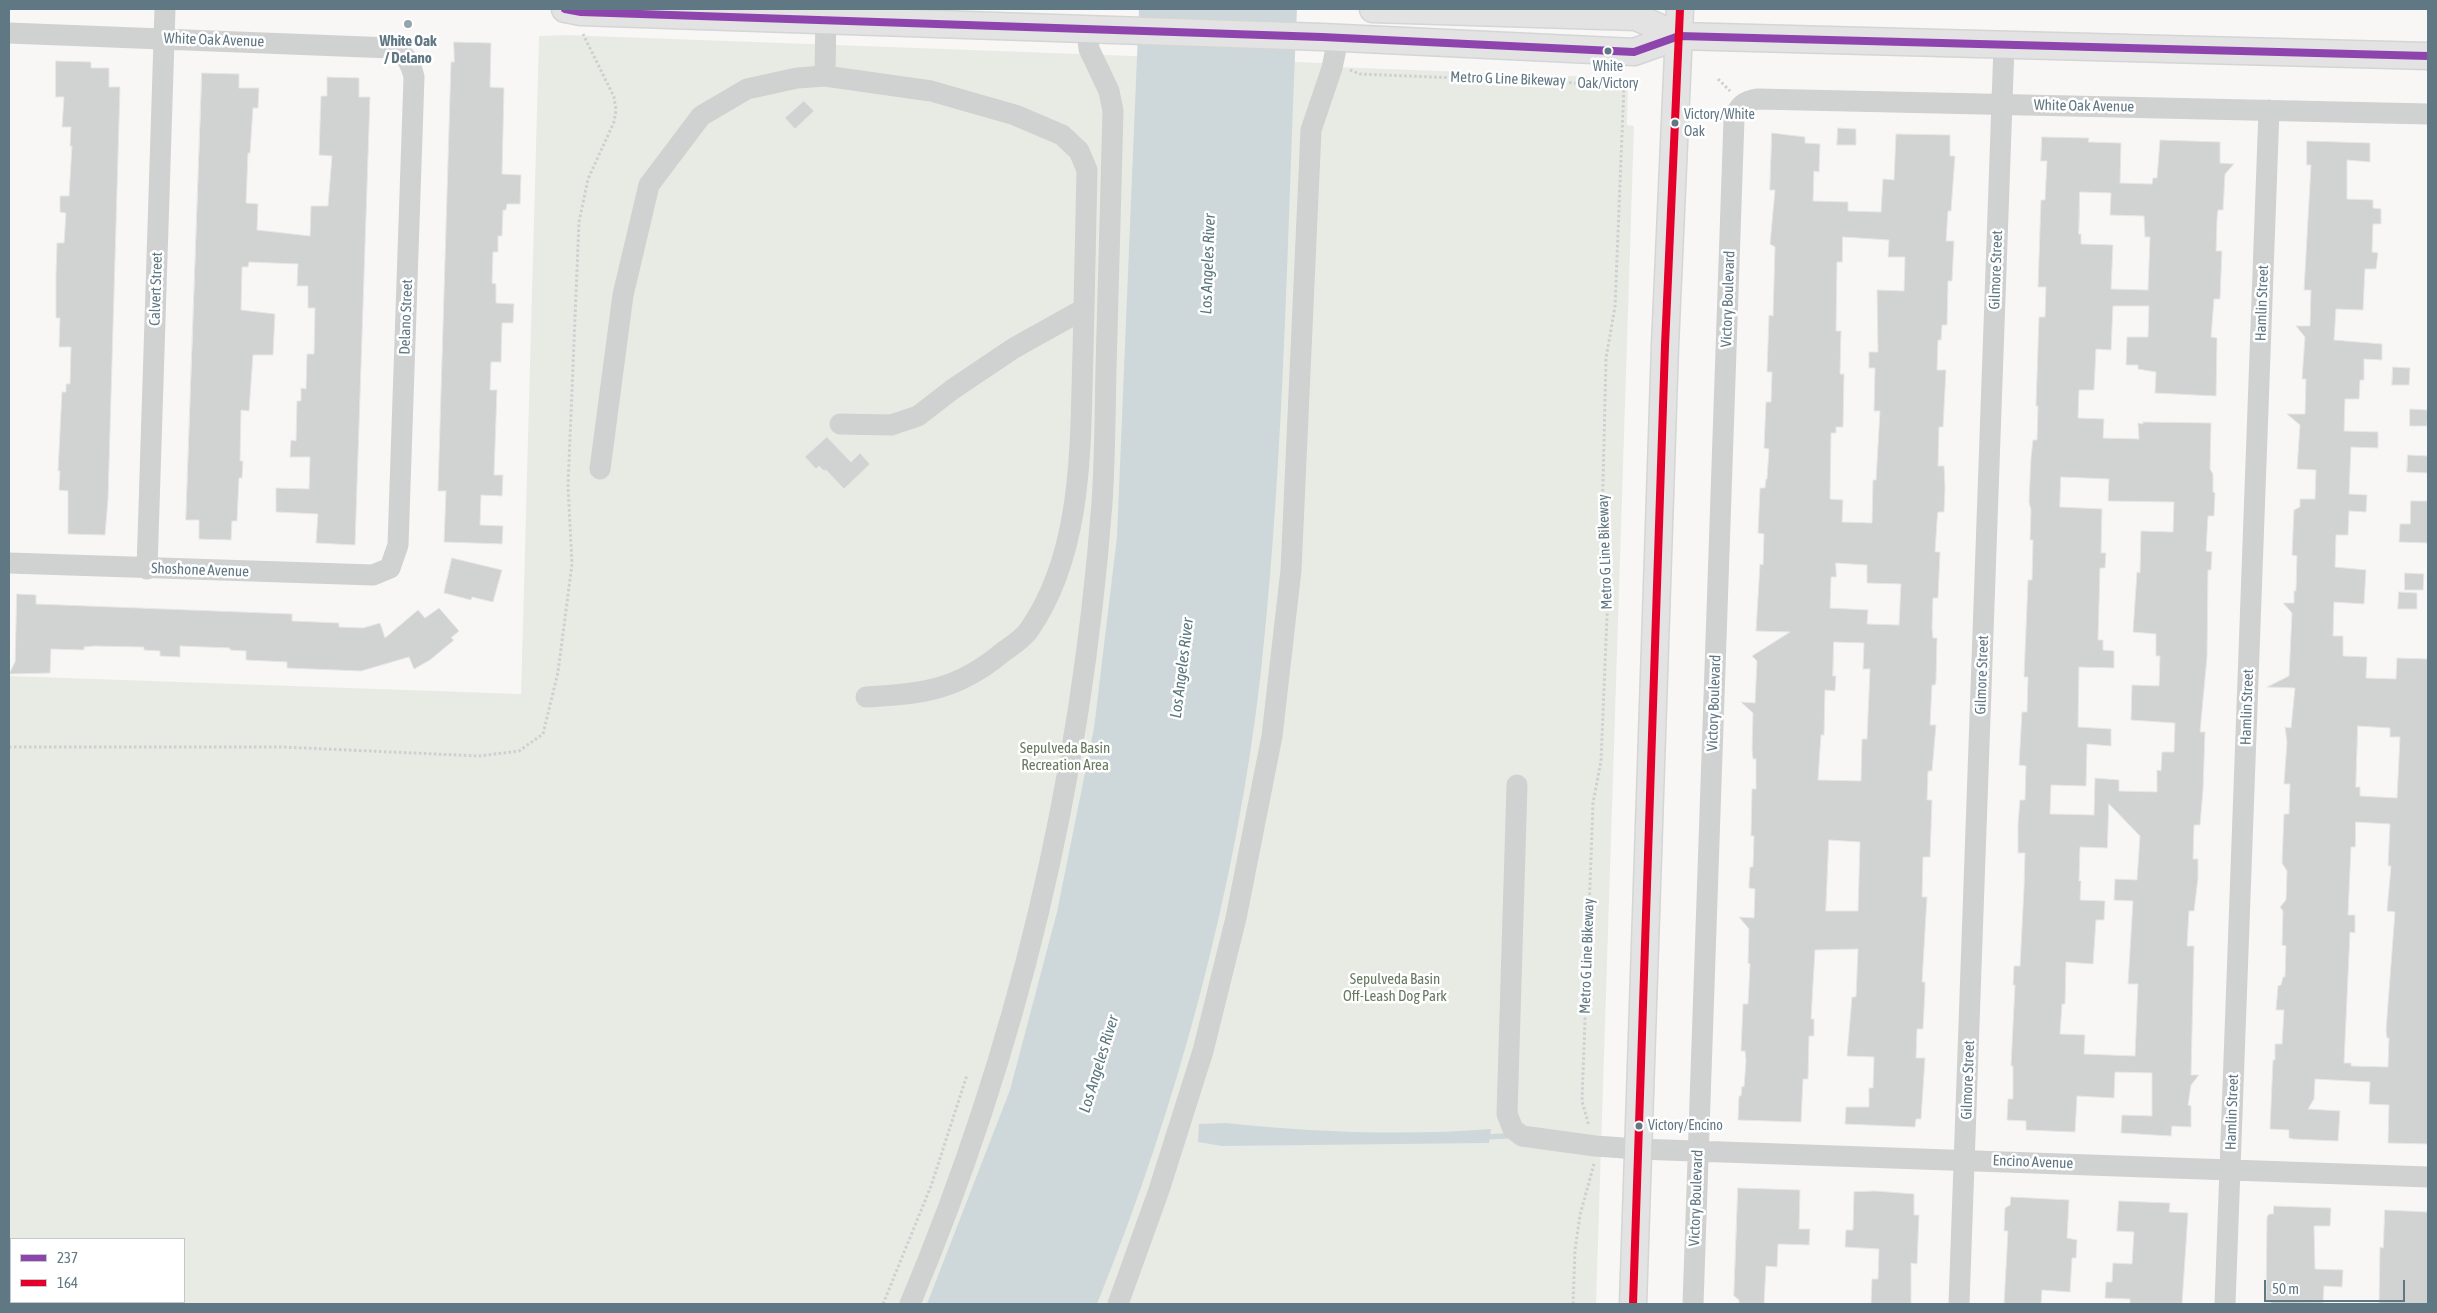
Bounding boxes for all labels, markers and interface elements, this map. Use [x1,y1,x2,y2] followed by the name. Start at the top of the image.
[402,18,414,30] marker: White Oak / Delano
[163,29,265,51] street label: White Oak Avenue
[380,32,436,67] place label: White Oak / Delano
[1603,46,1613,56] marker: White Oak/Victory
[1577,59,1639,92] place label: White Oak/Victory
[1450,68,1566,90] street label: Metro G Line Bikeway
[2034,96,2134,116] street label: White Oak Avenue
[1684,107,1755,140] place label: Victory/White Oak
[1670,118,1680,128] marker: Victory/White Oak
[1197,213,1219,315] water label: Los Angeles River
[1986,230,2006,310] street label: Gilmore Street
[1717,250,1739,348] street label: Victory Boulevard
[146,252,166,326] street label: Calvert Street
[2252,265,2272,341] street label: Hamlin Street
[396,279,416,355] street label: Delano Street
[1594,494,1616,610] street label: Metro G Line Bikeway
[151,559,249,581] street label: Shoshone Avenue
[1166,617,1198,719] water label: Los Angeles River
[1972,635,1992,715] street label: Gilmore Street
[1703,654,1725,752] street label: Victory Boulevard
[2237,669,2257,745] street label: Hamlin Street
[1020,739,1110,774] park label: Sepulveda Basin Recreation Area
[1576,898,1598,1014] street label: Metro G Line Bikeway
[1343,970,1447,1005] park label: Sepulveda Basin Off-Leash Dog Park
[1075,1013,1123,1115] water label: Los Angeles River
[1958,1040,1978,1120] street label: Gilmore Street
[2222,1074,2242,1150] street label: Hamlin Street
[1648,1118,1723,1134] place label: Victory/Encino
[1634,1121,1644,1131] marker: Victory/Encino
[1685,1149,1707,1247] street label: Victory Boulevard
[1992,1152,2074,1172] street label: Encino Avenue
[10,1238,185,1303] legend
[57,1249,78,1266] text: 237
[2267,1270,2408,1302] scale bar
[57,1274,78,1291] text: 164
[2272,1280,2299,1297] text: 50 m

